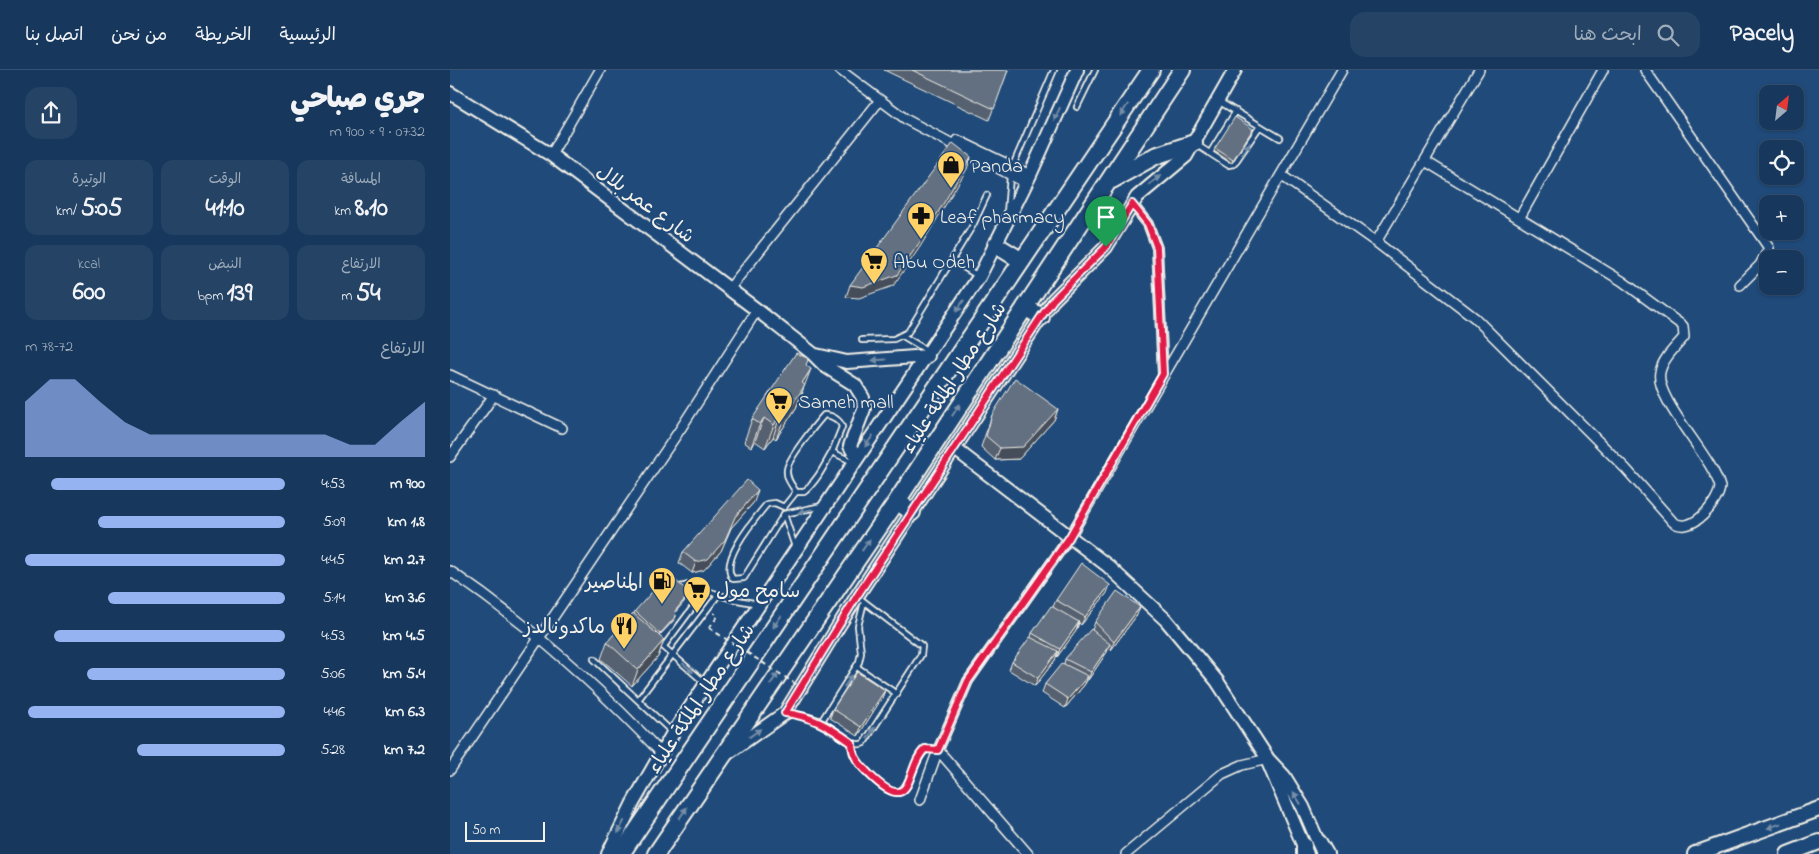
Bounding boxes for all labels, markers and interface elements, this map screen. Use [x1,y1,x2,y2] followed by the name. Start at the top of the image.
[1350,12,1700,57] search box
[1730,17,1794,52] text: Pacely
[1654,21,1682,49] icon: search
[1574,22,1642,49] text: ابحث هنا
[25,23,83,49] text: اتصل بنا
[111,23,167,49] text: من نحن
[195,23,251,49] text: الخريطة
[279,23,336,49] text: الرئيسية
[290,80,425,121] text: جري صباحي
[1759,85,1804,130] north arrow
[1759,85,1804,295] map controls
[25,87,77,139] button: share
[1119,104,1129,117] one-way arrow
[1053,107,1061,121] one-way arrow
[329,120,425,144] text: 07:32 · 9 × 900 m
[1759,140,1804,185] button: locate
[1241,143,1251,156] one-way arrow
[936,150,966,189] shop icon: Panda
[970,153,1023,182] place label: Panda
[589,158,700,252] street label: شارع عمر بلال
[72,169,106,190] text: الوتيرة
[209,169,241,190] text: الوقت
[341,169,381,190] text: المسافة
[1148,175,1162,185] one-way arrow
[81,191,122,227] text: 5:05
[205,191,245,227] text: 41:10
[355,191,388,227] text: 8.10
[1759,195,1804,240] button: +
[1085,196,1127,247] pin
[56,201,81,222] text: /km
[334,201,355,222] text: km
[906,201,936,240] pharmacy icon: Leaf pharmacy
[1092,203,1120,231] icon: arrive
[940,204,1065,233] place label: Leaf pharmacy
[859,246,889,285] supermarket icon: Abu Odeh
[893,249,975,278] place label: Abu Odeh
[1759,250,1804,295] button: −
[78,254,100,275] text: kcal
[208,254,242,275] text: النبض
[341,254,381,275] text: الارتفاع
[73,275,105,311] text: 600
[227,276,253,312] text: 139
[356,276,380,312] text: 54
[197,286,227,307] text: bpm
[342,286,356,307] text: m
[895,297,1015,460] street label: شارع مطار الملكة علياء
[956,299,965,313] one-way arrow
[25,335,73,359] text: 72–78 m
[380,337,425,361] text: الارتفاع
[871,356,887,364] one-way arrow
[764,386,794,425] supermarket icon: Sameh mall
[798,389,894,418] place label: Sameh mall
[952,403,961,417] one-way arrow
[864,434,874,447] one-way arrow
[321,472,345,496] text: 4:53
[390,472,425,496] text: 900 m
[798,507,813,515] one-way arrow
[323,510,345,534] text: 5:09
[387,510,425,534] text: 1.8 km
[861,538,871,552] one-way arrow
[321,548,345,572] text: 4:45
[384,548,425,572] text: 2.7 km
[647,566,677,605] fuel station icon: المناصير
[583,569,643,598] place label: المناصير
[682,575,712,614] supermarket icon: سامح مول
[716,578,800,607] place label: سامح مول
[323,586,345,610] text: 5:14
[385,586,425,610] text: 3.6 km
[609,611,639,650] restaurant icon: ماكدونالدز
[522,614,605,643] place label: ماكدونالدز
[773,615,782,628] one-way arrow
[641,619,763,780] street label: شارع مطار الملكة علياء
[321,624,345,648] text: 4:53
[383,624,425,648] text: 4.5 km
[321,662,345,686] text: 5:06
[383,662,425,686] text: 5.4 km
[682,662,694,674] one-way arrow
[769,672,779,686] one-way arrow
[843,674,853,688] one-way arrow
[323,700,345,724] text: 4:46
[385,700,425,724] text: 6.3 km
[867,726,876,740] one-way arrow
[748,728,762,738] one-way arrow
[321,738,345,762] text: 5:28
[384,738,425,762] text: 7.2 km
[1293,792,1302,805] one-way arrow
[678,807,688,820] one-way arrow
[465,819,545,842] scale bar
[472,820,500,841] text: 50 m
[616,820,624,834] one-way arrow
[1766,823,1781,830] one-way arrow

